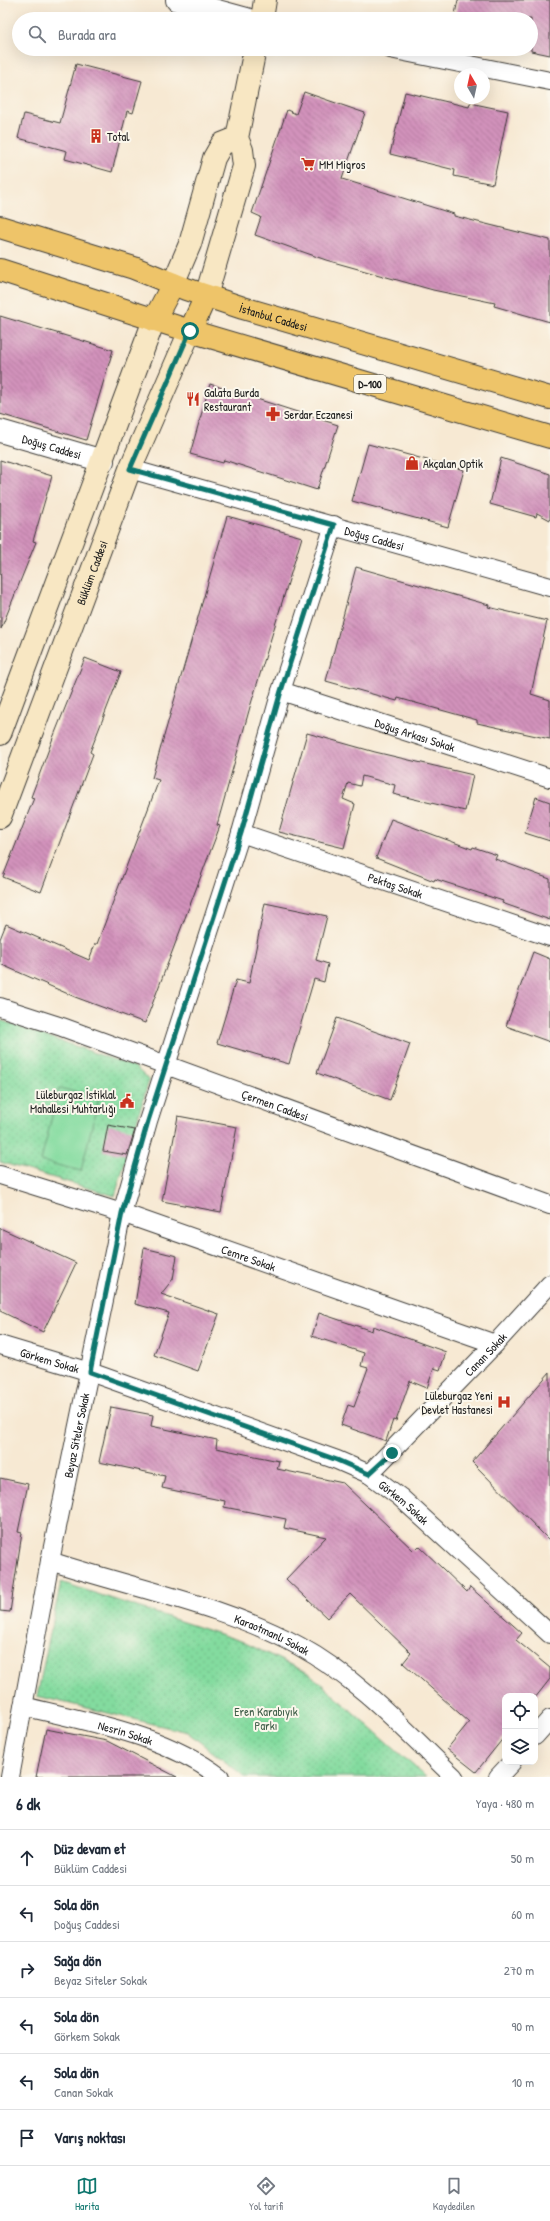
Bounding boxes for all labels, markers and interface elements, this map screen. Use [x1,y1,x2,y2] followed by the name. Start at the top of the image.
[12,12,538,56] search box
[26,23,48,45] icon: search
[58,24,116,45] text: Burada ara
[454,68,490,104] north arrow
[88,128,104,144] building icon: Total
[107,128,130,145] place label: Total
[300,156,316,172] supermarket icon: MM Migros
[319,156,366,173] place label: MM Migros
[237,299,310,335] street label: İstanbul Caddesi
[181,322,199,340] route start
[354,375,386,393] road number: D-100
[204,384,259,415] place label: Galata Burda Restaurant
[185,391,201,407] restaurant icon: Galata Burda Restaurant
[265,406,281,422] pharmacy icon: Serdar Eczanesi
[284,406,353,423] place label: Serdar Eczanesi
[20,429,83,463] street label: Doğuş Caddesi
[404,455,420,471] shop icon: Akçalan Optik
[423,455,483,472] place label: Akçalan Optik
[343,521,406,554] street label: Doğuş Caddesi
[72,538,111,607] street label: Büklüm Caddesi
[373,713,457,755] street label: Doğuş Arkası Sokak
[366,868,425,902] street label: Pektaş Sokak
[239,1085,311,1125] street label: Çermen Caddesi
[30,1086,117,1117] place label: Lüleburgaz İstiklal Mahallesi Muhtarlığı
[119,1093,135,1109] public building icon: Lüleburgaz İstiklal Mahallesi Muhtarlığı
[219,1240,278,1275] street label: Cemre Sokak
[460,1328,510,1380] street label: Canan Sokak
[18,1343,81,1377] street label: Görkem Sokak
[422,1387,493,1418] place label: Lüleburgaz Yeni Devlet Hastanesi
[59,1391,93,1479] street label: Beyaz Siteler Sokak
[496,1394,512,1410] hospital icon: Lüleburgaz Yeni Devlet Hastanesi
[383,1444,401,1462] route end
[376,1476,433,1528] street label: Görkem Sokak
[232,1609,313,1659] street label: Karaotmanlı Sokak
[502,1693,538,1765] map controls
[502,1693,538,1729] button: locate
[234,1703,298,1734] park label: Eren Karabıyık Parkı
[96,1716,155,1749] street label: Nesrin Sokak
[502,1729,538,1765] button: layers
[16,1792,40,1815] text: 6 dk
[476,1794,534,1812] text: Yaya · 480 m
[54,1838,125,1859] text: Düz devam et
[16,1847,38,1869] icon: ahead
[511,1849,534,1867] text: 50 m
[54,1859,127,1877] text: Büklüm Caddesi
[54,1894,99,1915] text: Sola dön
[16,1903,38,1925] icon: left
[511,1905,534,1923] text: 60 m
[54,1915,120,1933] text: Doğuş Caddesi
[54,1950,101,1971] text: Sağa dön
[16,1959,38,1981] icon: right
[504,1961,534,1979] text: 270 m
[54,1971,147,1989] text: Beyaz Siteler Sokak
[54,2006,99,2027] text: Sola dön
[16,2015,38,2037] icon: left
[512,2017,534,2035] text: 90 m
[54,2027,120,2045] text: Görkem Sokak
[54,2062,99,2083] text: Sola dön
[16,2071,38,2093] icon: left
[512,2073,534,2091] text: 10 m
[54,2083,113,2101] text: Canan Sokak
[16,2127,38,2149] icon: arrive
[54,2127,126,2148] text: Varış noktası
[75,2175,99,2213] tab: Harita
[249,2175,283,2213] tab: Yol tarifi
[433,2175,475,2213] tab: Kaydedilen

